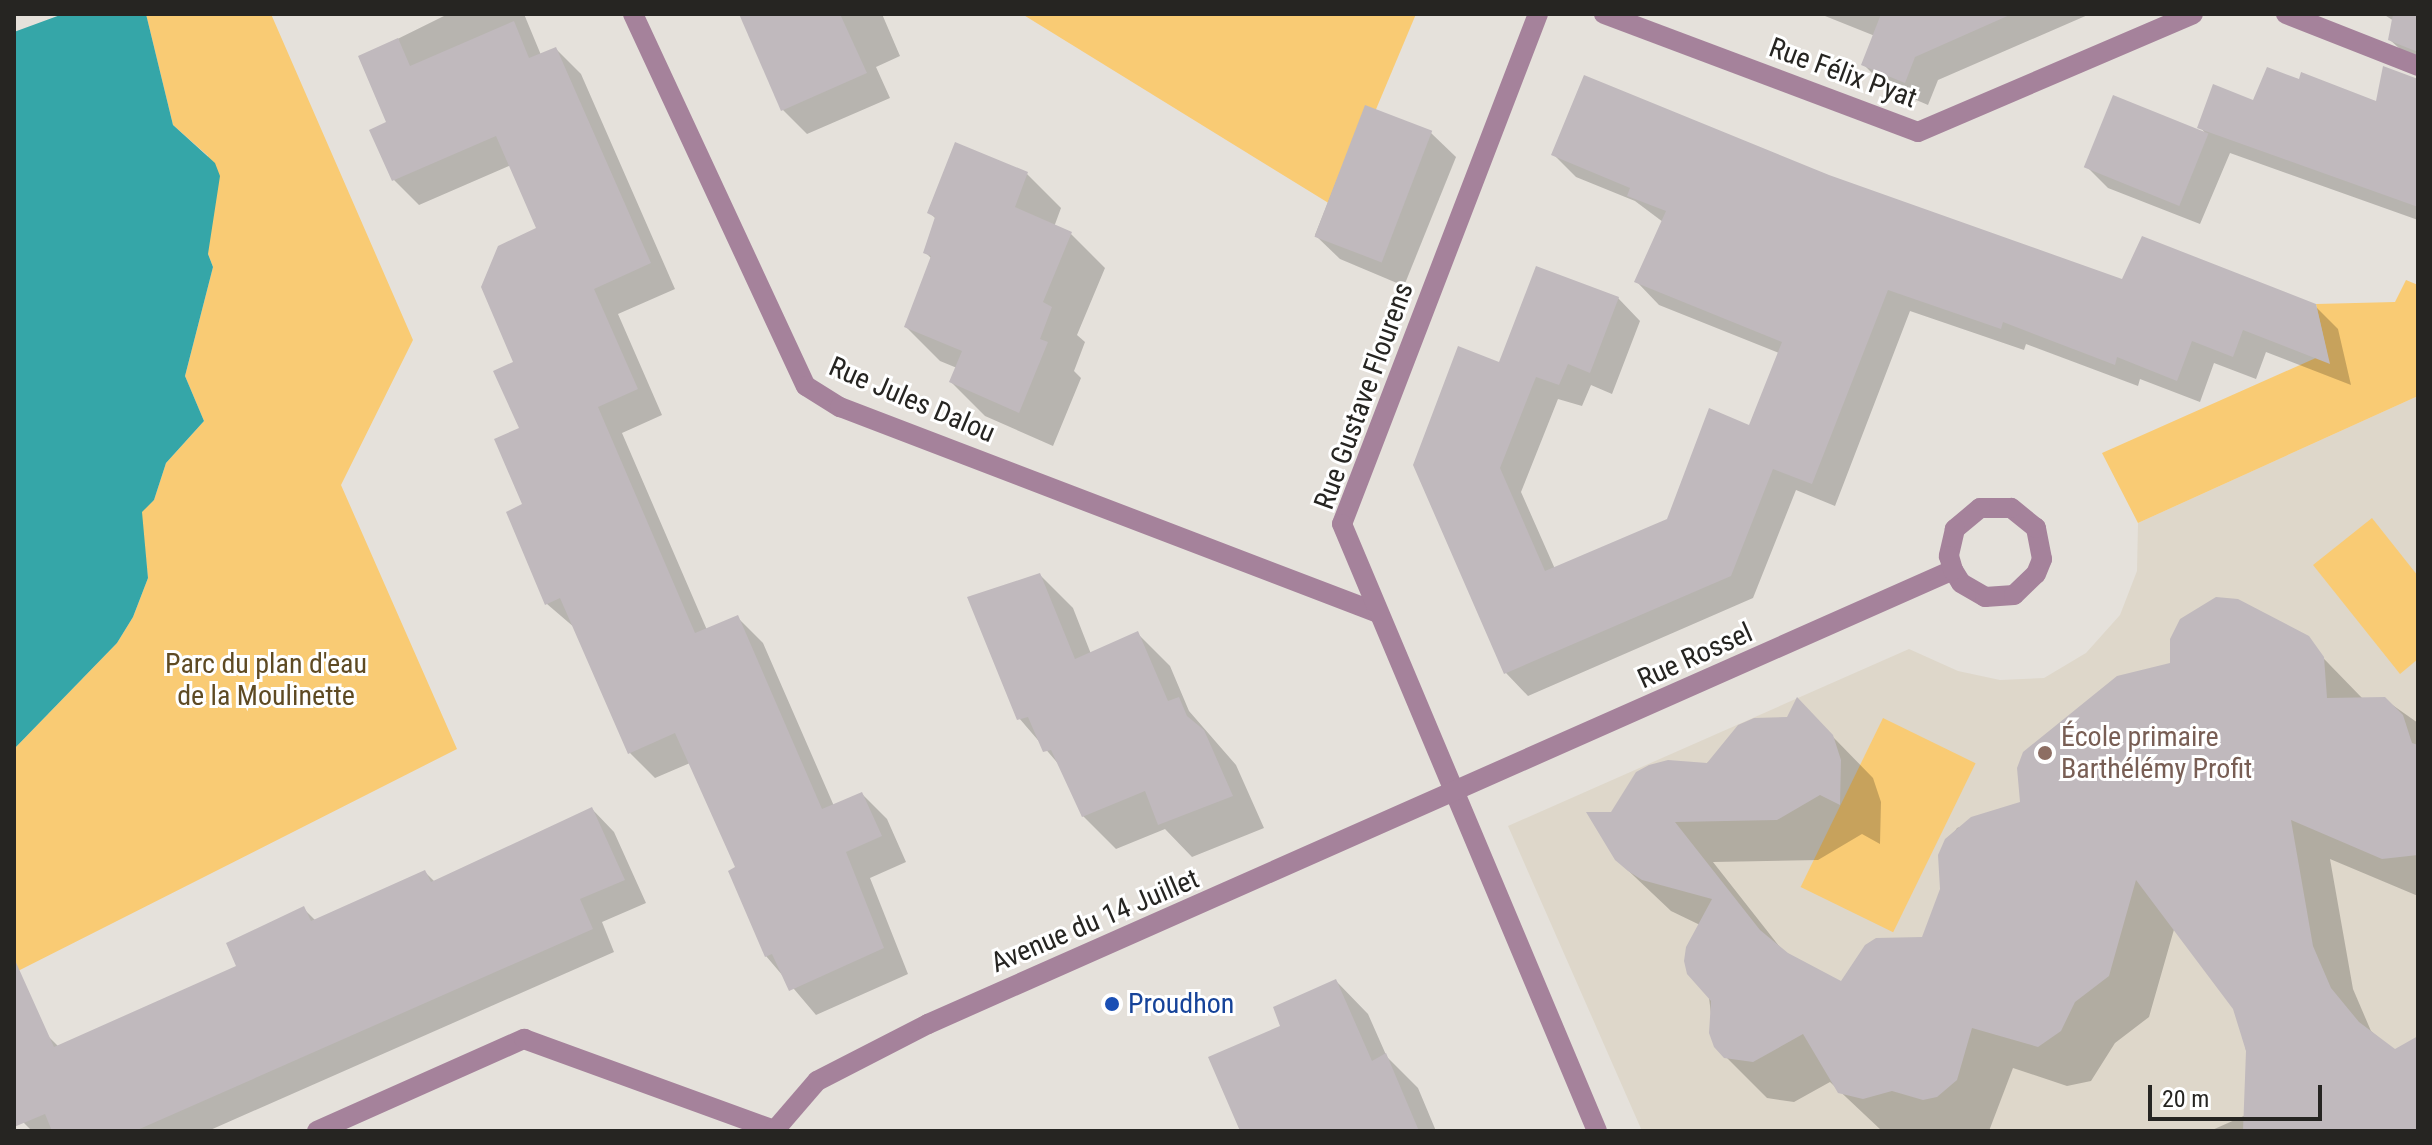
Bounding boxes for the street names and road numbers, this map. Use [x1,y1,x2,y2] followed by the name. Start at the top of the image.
[1765,31,1921,115] street label: Rue Félix Pyat
[1307,278,1421,514] street label: Rue Gustave Flourens
[824,350,1000,450] street label: Rue Jules Dalou
[1632,616,1758,696] street label: Rue Rossel
[986,862,1204,980] street label: Avenue du 14 Juillet

